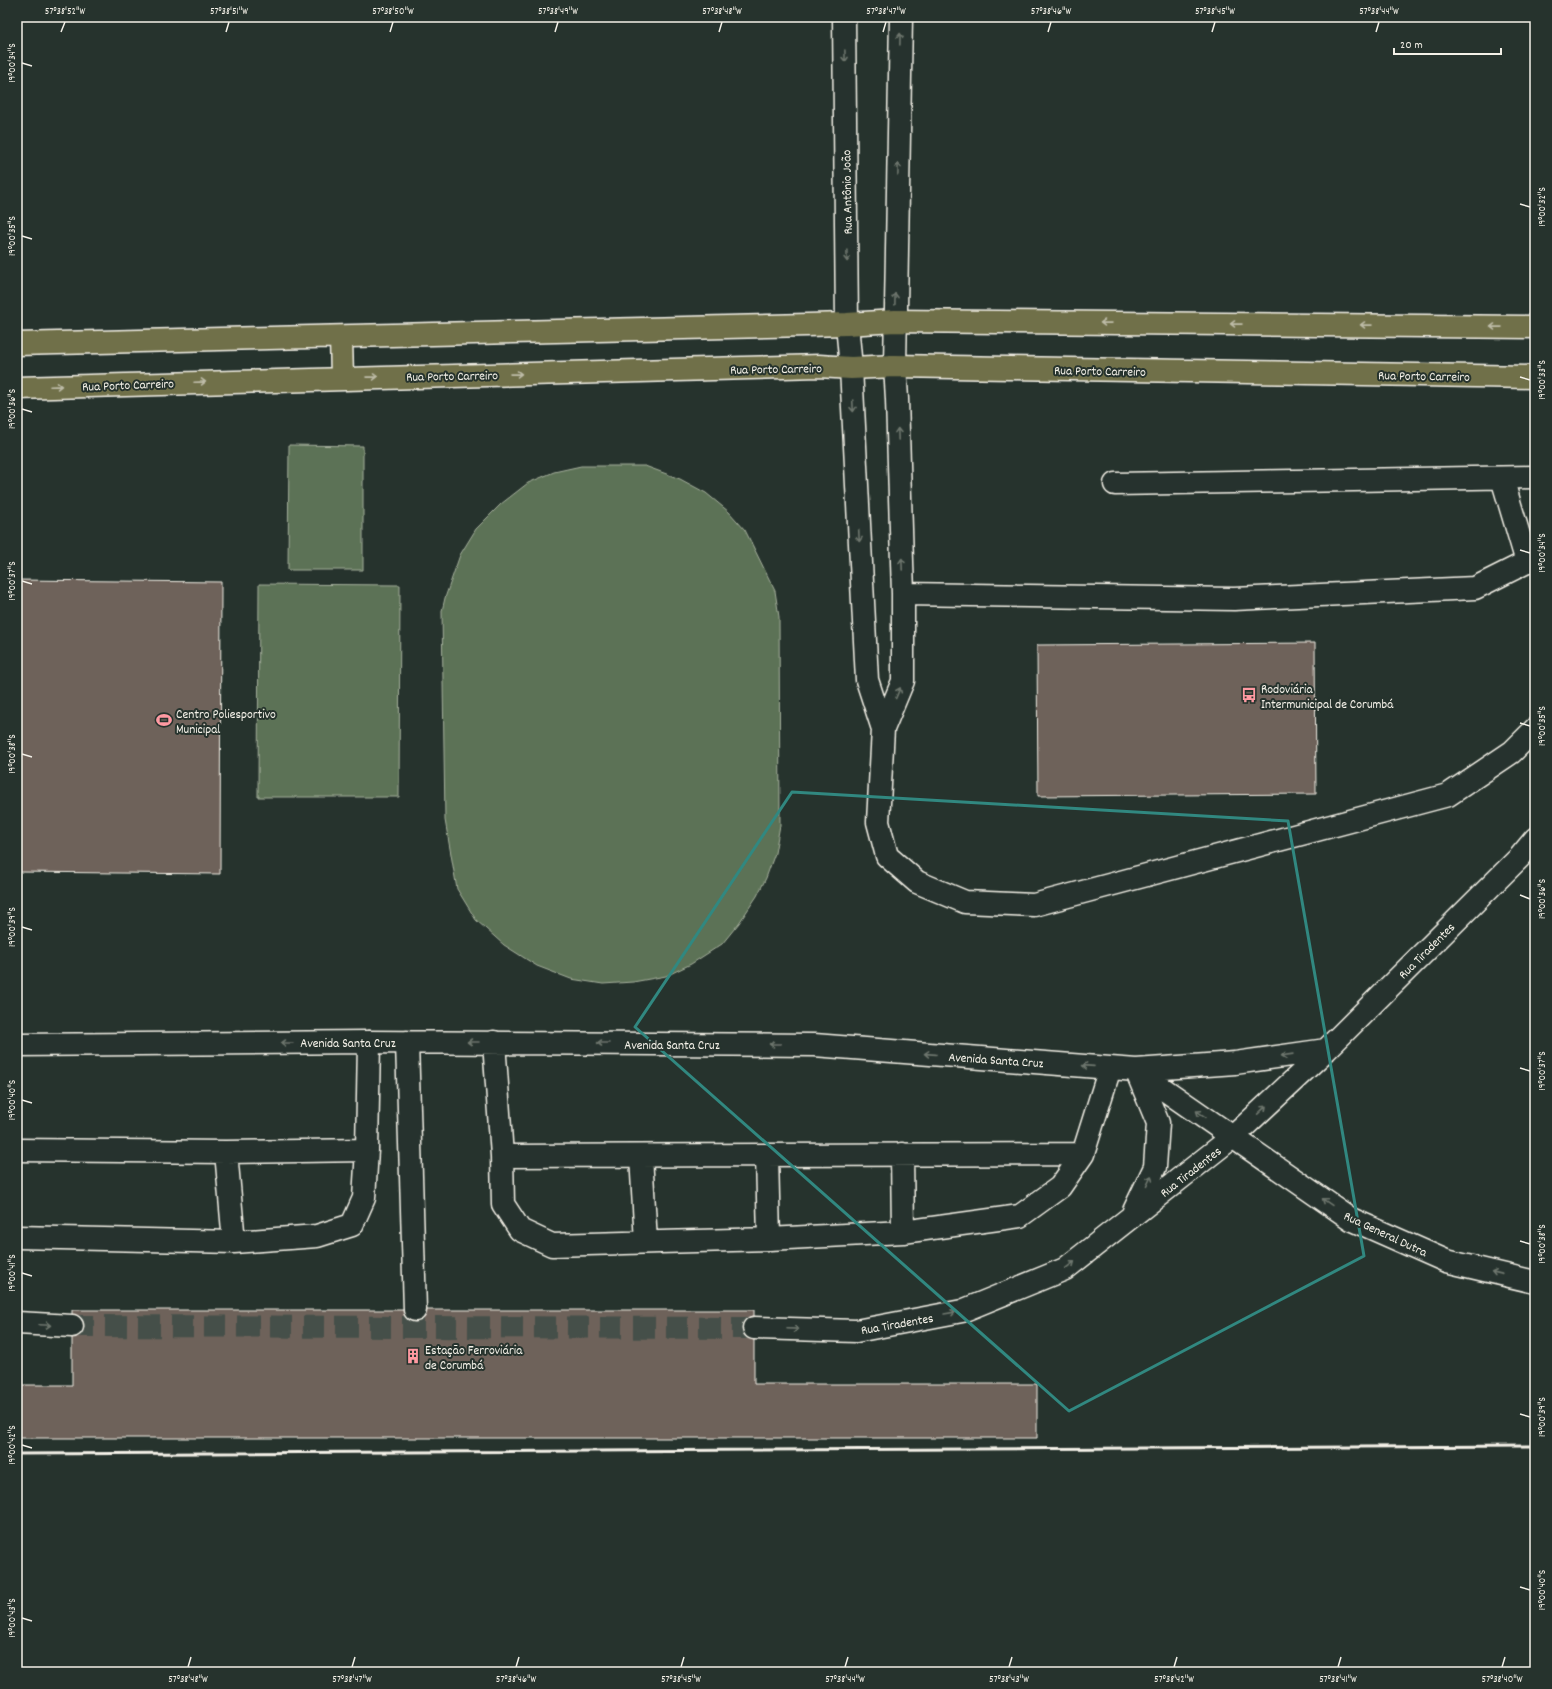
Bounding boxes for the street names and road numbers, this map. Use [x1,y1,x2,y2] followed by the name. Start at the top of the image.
[838,149,859,234] street label: Rua Antônio João
[730,360,822,381] street label: Rua Porto Carreiro
[1054,362,1146,383] street label: Rua Porto Carreiro
[406,367,498,388] street label: Rua Porto Carreiro
[1378,367,1470,388] street label: Rua Porto Carreiro
[82,375,175,398] street label: Rua Porto Carreiro
[1395,919,1460,984] street label: Rua Tiradentes
[300,1035,396,1054] street label: Avenida Santa Cruz
[624,1037,720,1056] street label: Avenida Santa Cruz
[948,1049,1044,1074] street label: Avenida Santa Cruz
[1157,1143,1226,1203] street label: Rua Tiradentes
[1340,1208,1431,1263] street label: Rua General Dutra
[860,1310,935,1341] street label: Rua Tiradentes

